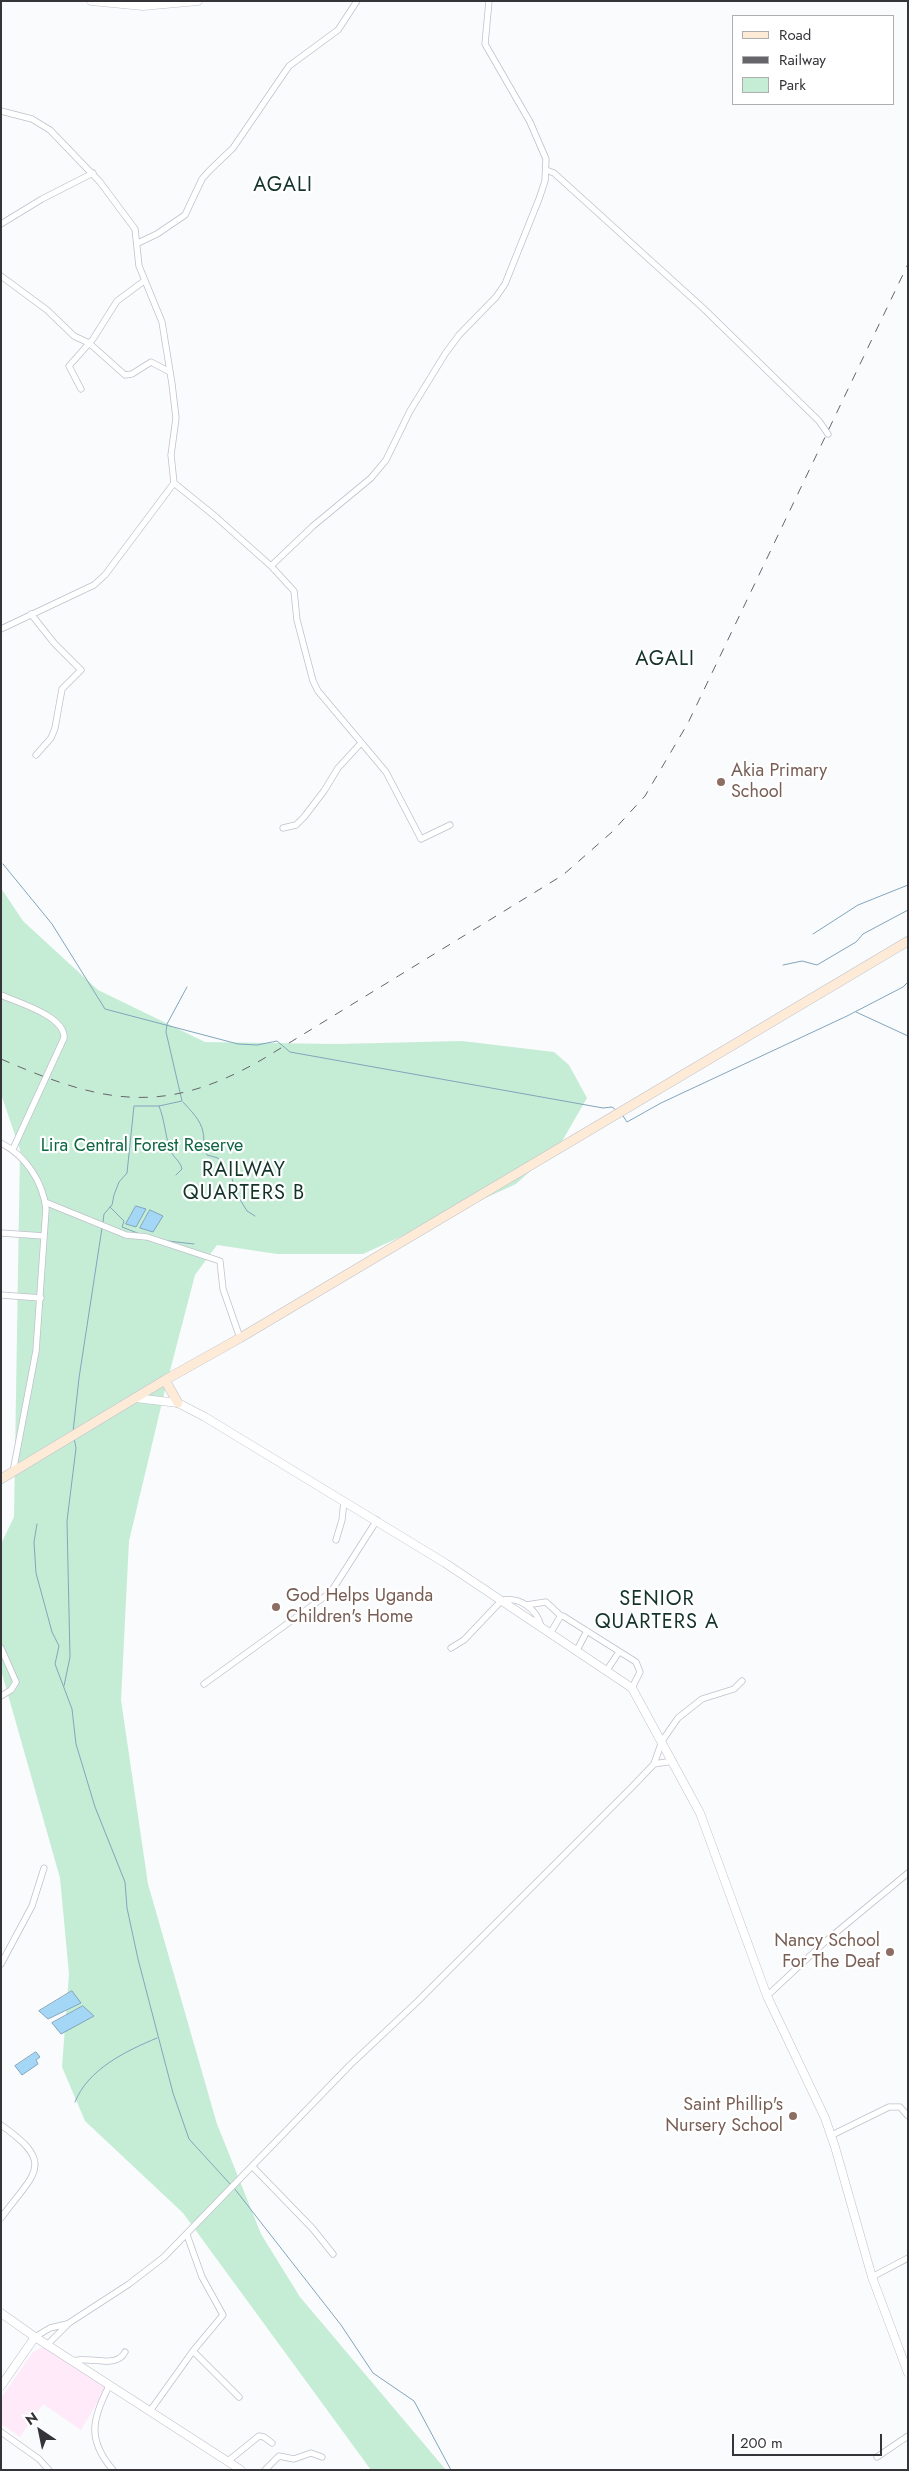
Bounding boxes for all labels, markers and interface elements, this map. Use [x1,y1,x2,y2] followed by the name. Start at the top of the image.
[732,15,894,105] legend
[779,24,811,46] text: Road
[779,49,826,71] text: Railway
[779,74,806,96] text: Park
[253,174,313,198] district label: AGALI
[635,648,695,672] district label: AGALI
[731,761,827,804] place label: Akia Primary School
[715,776,727,788] marker: Akia Primary School
[41,1136,243,1158] park label: Lira Central Forest Reserve
[182,1159,306,1206] district label: RAILWAY QUARTERS B
[286,1586,433,1628] place label: God Helps Uganda Children's Home
[594,1588,720,1635] district label: SENIOR QUARTERS A
[270,1601,282,1613] marker: God Helps Uganda Children's Home
[774,1931,880,1974] place label: Nancy School For The Deaf
[884,1946,896,1958] marker: Nancy School For The Deaf
[665,2095,783,2138] place label: Saint Phillip's Nursery School
[787,2110,799,2122] marker: Saint Phillip's Nursery School
[15,2406,65,2456] north arrow
[21,2407,42,2430] text: N
[734,2424,884,2456] scale bar
[740,2432,783,2454] text: 200 m

